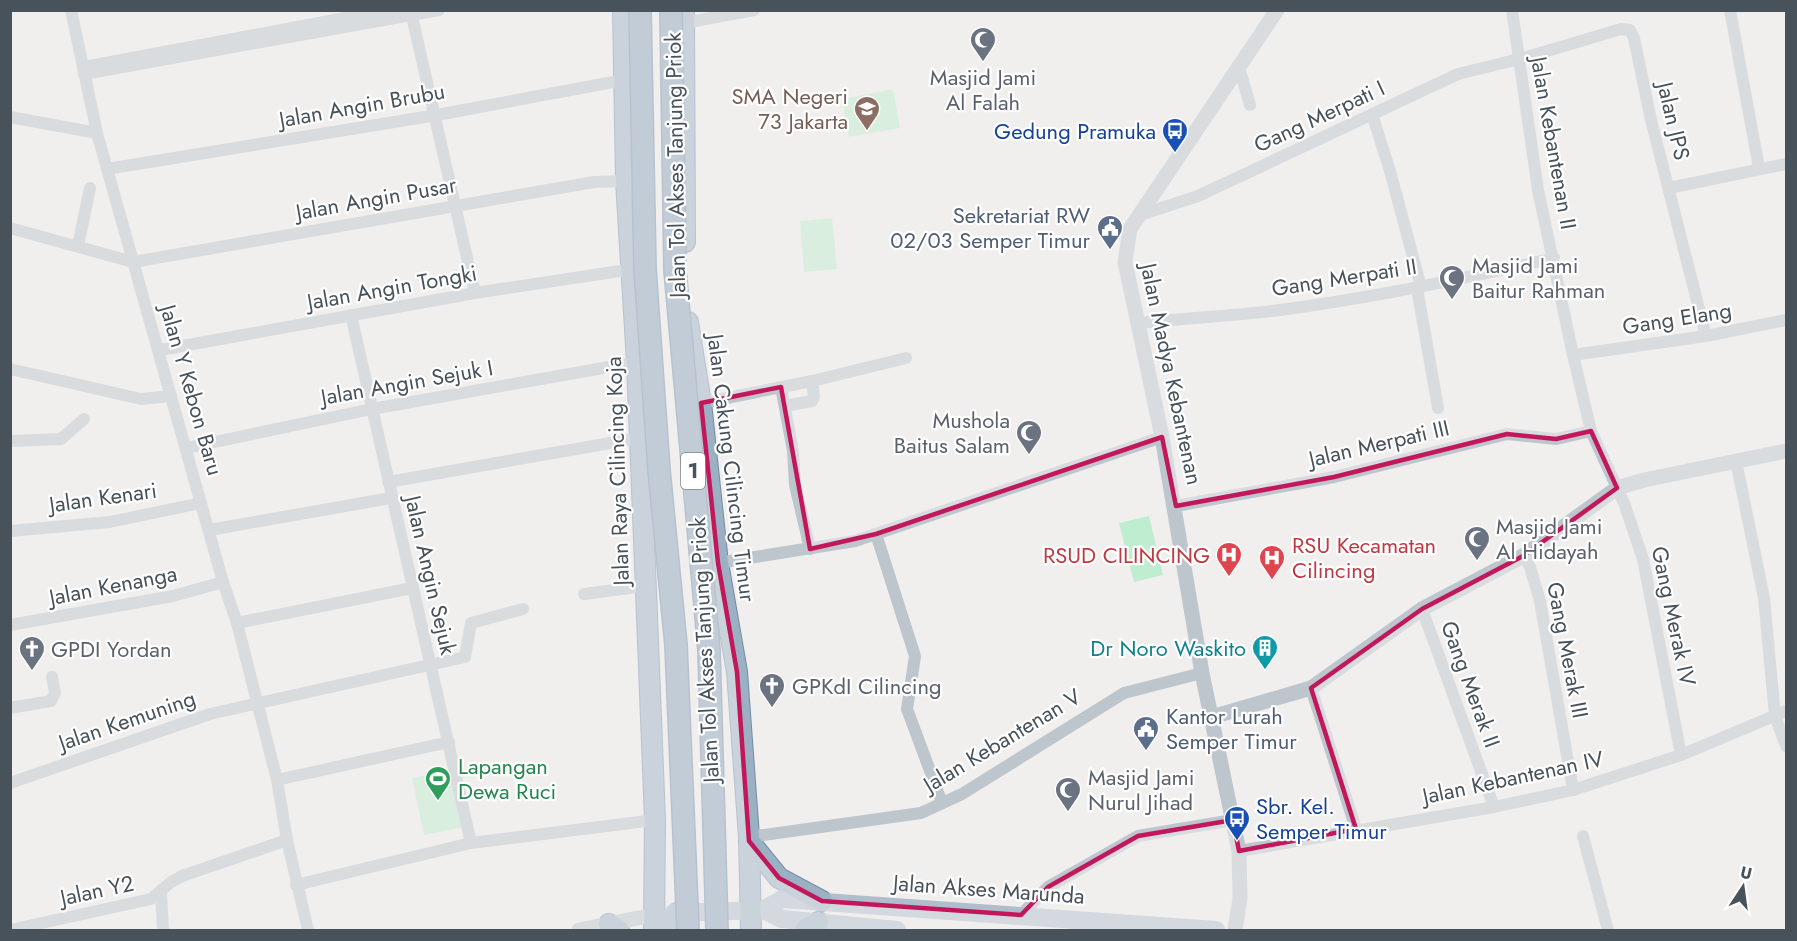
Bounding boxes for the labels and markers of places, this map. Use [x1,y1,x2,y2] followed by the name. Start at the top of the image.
[968,25,998,63] mosque icon: Masjid Jami Al Falah
[930,61,1036,118] place label: Masjid Jami Al Falah
[731,80,848,137] place label: SMA Negeri 73 Jakarta
[852,94,882,132] school or university icon: SMA Negeri 73 Jakarta
[994,115,1156,147] place label: Gedung Pramuka
[1160,116,1190,154] bus stop icon: Gedung Pramuka
[890,199,1090,256] place label: Sekretariat RW 02/03 Semper Timur
[1095,213,1125,251] public building icon: Sekretariat RW 02/03 Semper Timur
[1472,249,1605,306] place label: Masjid Jami Baitur Rahman
[1437,263,1467,301] mosque icon: Masjid Jami Baitur Rahman
[894,404,1010,461] place label: Mushola Baitus Salam
[1014,418,1044,456] mosque icon: Mushola Baitus Salam
[1496,510,1602,567] place label: Masjid Jami Al Hidayah
[1462,524,1492,562] mosque icon: Masjid Jami Al Hidayah
[1292,529,1436,586] place label: RSU Kecamatan Cilincing
[1043,539,1210,571] place label: RSUD CILINCING
[1214,540,1244,578] hospital icon: RSUD CILINCING
[1257,543,1287,581] hospital icon: RSU Kecamatan Cilincing
[1090,632,1246,664] place label: Dr Noro Waskito
[51,633,171,665] place label: GPDI Yordan
[1250,633,1280,671] building icon: Dr Noro Waskito
[17,634,47,672] church icon: GPDI Yordan
[792,670,942,702] place label: GPKdI Cilincing
[757,671,787,709] church icon: GPKdI Cilincing
[1166,700,1297,757] place label: Kantor Lurah Semper Timur
[1131,714,1161,752] public building icon: Kantor Lurah Semper Timur
[458,750,556,807] place label: Lapangan Dewa Ruci
[1088,761,1194,818] place label: Masjid Jami Nurul Jihad
[423,764,453,802] sports icon: Lapangan Dewa Ruci
[1053,775,1083,813] mosque icon: Masjid Jami Nurul Jihad
[1256,790,1387,847] place label: Sbr. Kel. Semper Timur
[1222,804,1252,842] bus stop icon: Sbr. Kel. Semper Timur

